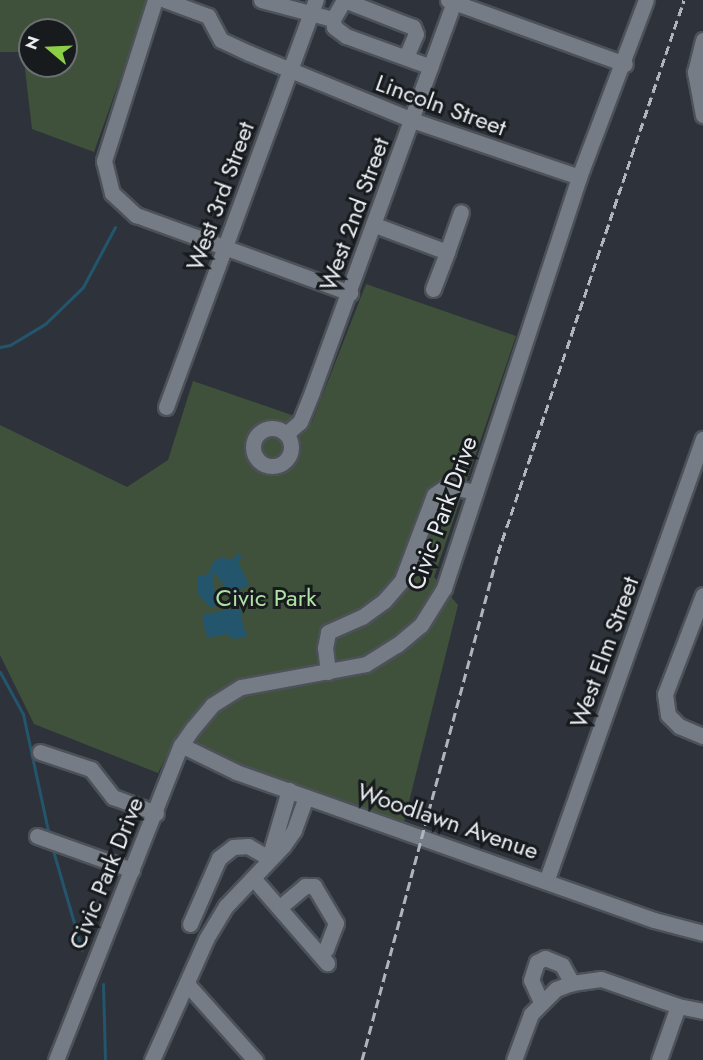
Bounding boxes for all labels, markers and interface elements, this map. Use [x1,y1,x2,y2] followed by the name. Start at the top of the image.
[18,18,78,78] north arrow
[19,33,45,52] text: N
[372,68,510,142] street label: Lincoln Street
[180,118,260,274] street label: West 3rd Street
[313,133,395,295] street label: West 2nd Street
[401,432,483,594] street label: Civic Park Drive
[563,572,645,732] street label: West Elm Street
[216,584,316,612] park label: Civic Park
[354,777,542,865] street label: Woodlawn Avenue
[62,793,150,953] street label: Civic Park Drive

